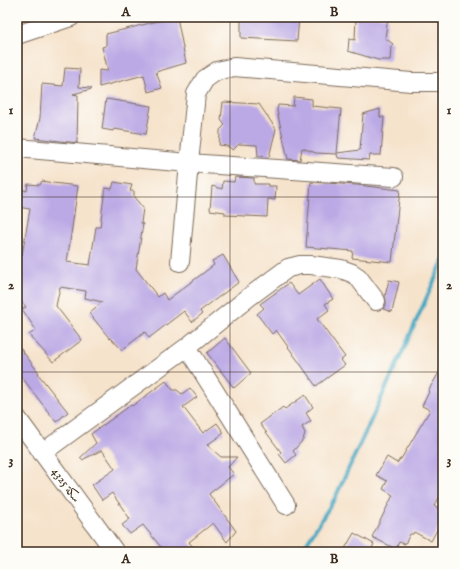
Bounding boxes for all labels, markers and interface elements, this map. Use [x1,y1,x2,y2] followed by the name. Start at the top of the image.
[121,4,132,21] text: A
[330,4,339,21] text: B
[9,102,14,119] text: 1
[447,102,452,119] text: 1
[8,277,14,294] text: 2
[446,277,452,294] text: 2
[9,452,14,469] text: 3
[447,452,452,469] text: 3
[48,465,84,505] street label: سكة 4325
[121,551,132,568] text: A
[330,551,339,568] text: B

